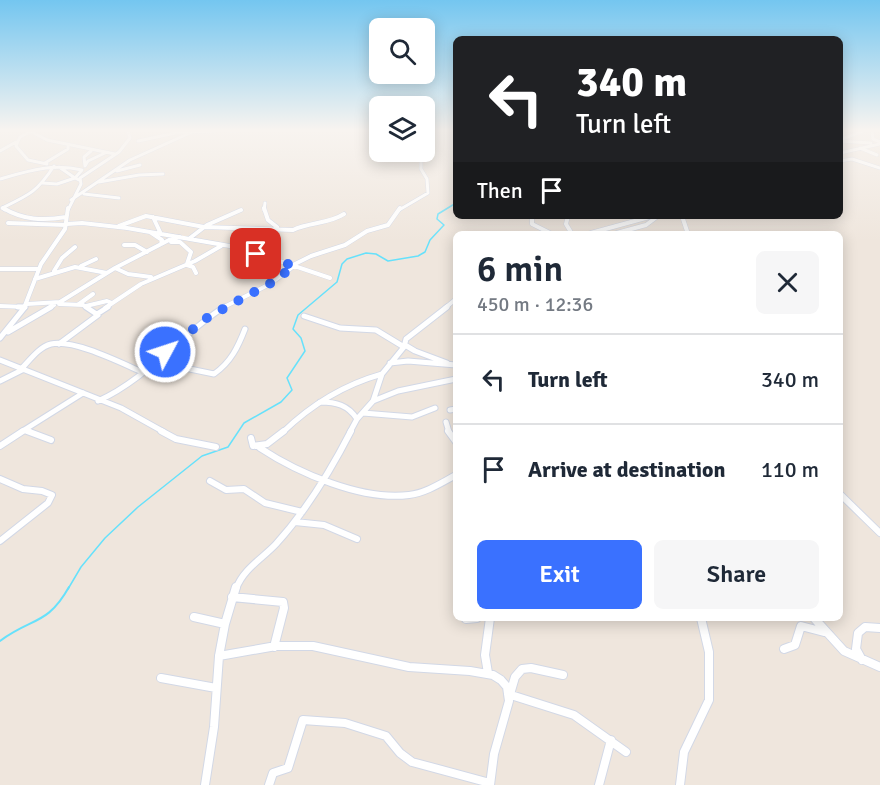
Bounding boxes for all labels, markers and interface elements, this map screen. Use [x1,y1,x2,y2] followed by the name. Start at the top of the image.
[369,18,435,162] map controls
[369,18,435,84] button: search
[576,57,687,108] text: 340 m
[477,60,555,138] icon: left
[369,96,435,162] button: layers
[576,108,671,141] text: Turn left
[535,174,568,207] icon: arrive
[477,177,523,204] text: Then
[230,228,281,279] pin
[239,237,272,270] icon: arrive
[477,247,563,292] text: 6 min
[756,251,819,314] button: close
[477,292,593,317] text: 450 m · 12:36
[133,320,197,384] position arrow
[477,363,510,396] icon: left
[528,366,608,393] text: Turn left
[761,366,819,393] text: 340 m
[477,453,510,486] icon: arrive
[528,456,725,483] text: Arrive at destination
[761,456,819,483] text: 110 m
[477,540,642,609] button: Exit
[654,540,819,609] button: Share

